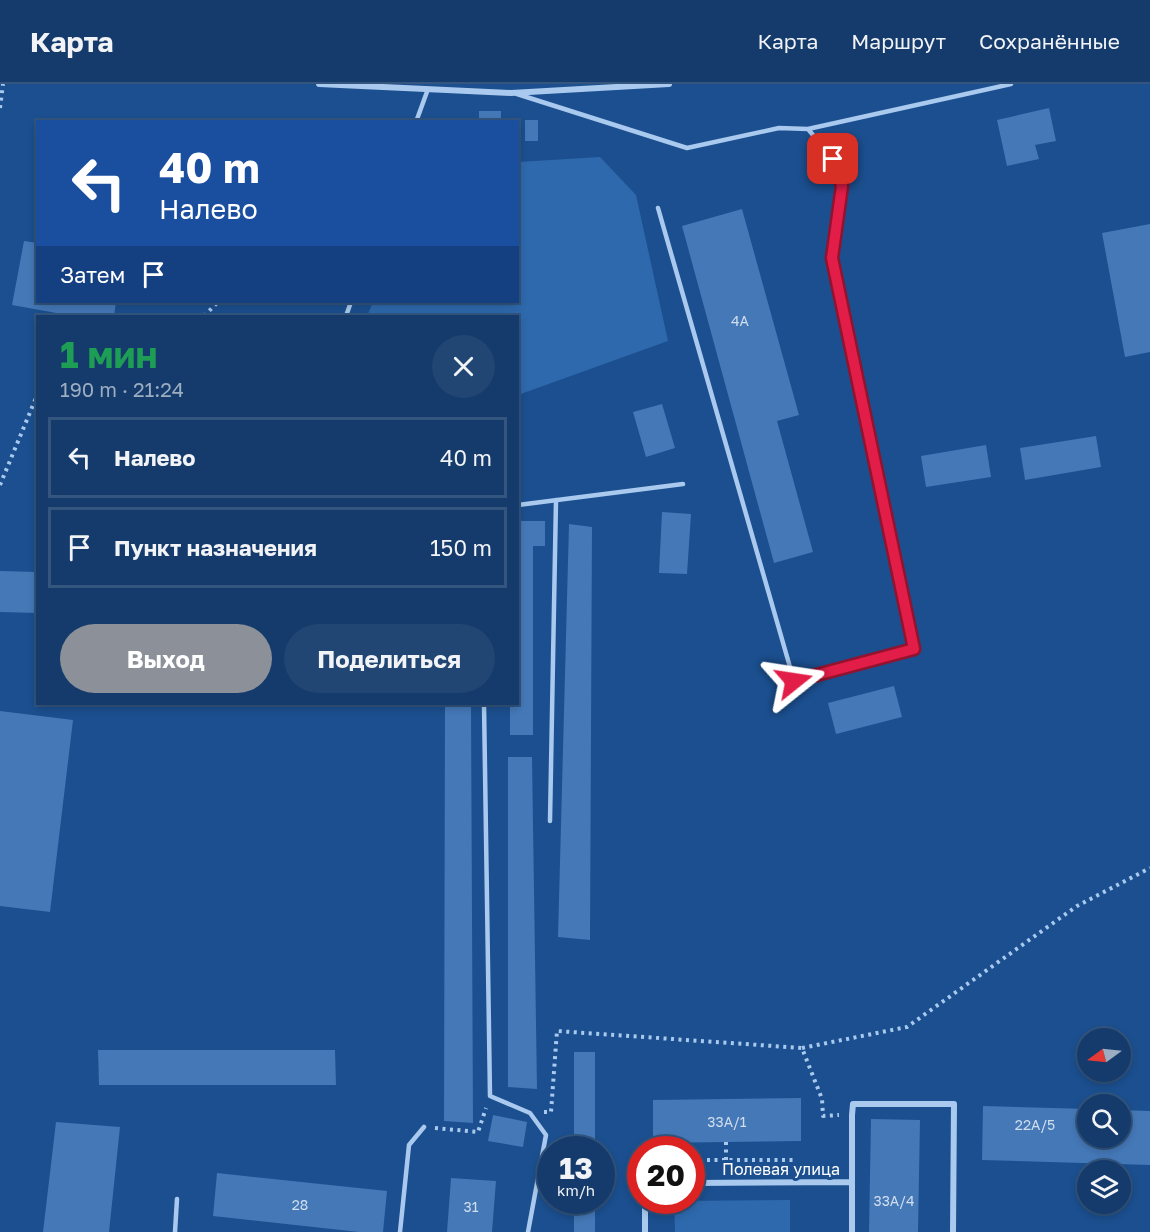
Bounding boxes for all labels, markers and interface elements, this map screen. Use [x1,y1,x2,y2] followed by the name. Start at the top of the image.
[30,25,114,58] text: Карта
[757,28,818,54] text: Карта
[851,28,946,54] text: Маршрут
[979,28,1120,54] text: Сохранённые
[807,133,858,184] pin
[159,142,260,192] text: 40 m
[816,142,849,175] icon: arrive
[60,144,138,222] icon: left
[159,193,258,225] text: Налево
[137,258,170,291] icon: arrive
[60,261,125,288] text: Затем
[731,312,750,329] house number: 4А
[60,333,157,376] text: 1 мин
[432,335,495,398] button: close
[60,377,184,401] text: 190 m · 21:24
[63,441,96,474] icon: left
[114,444,196,471] text: Налево
[440,444,492,471] text: 40 m
[63,531,96,564] icon: arrive
[114,534,317,561] text: Пункт назначения
[430,534,492,561] text: 150 m
[60,624,272,693] button: Выход
[284,624,495,693] button: Поделиться
[762,649,826,713] position arrow
[1077,1028,1131,1082] north arrow
[1077,1028,1131,1214] map controls
[1077,1094,1131,1148] button: search
[707,1113,747,1130] house number: 33А/1
[1015,1116,1055,1133] house number: 22А/5
[627,1136,705,1214] speed limit sign: 20
[559,1150,593,1186] text: 13
[722,1159,840,1179] street label: Полевая улица
[1077,1160,1131,1214] button: layers
[557,1181,595,1199] text: km/h
[873,1192,915,1209] house number: 33А/4
[292,1196,308,1213] house number: 28
[464,1198,479,1215] house number: 31

